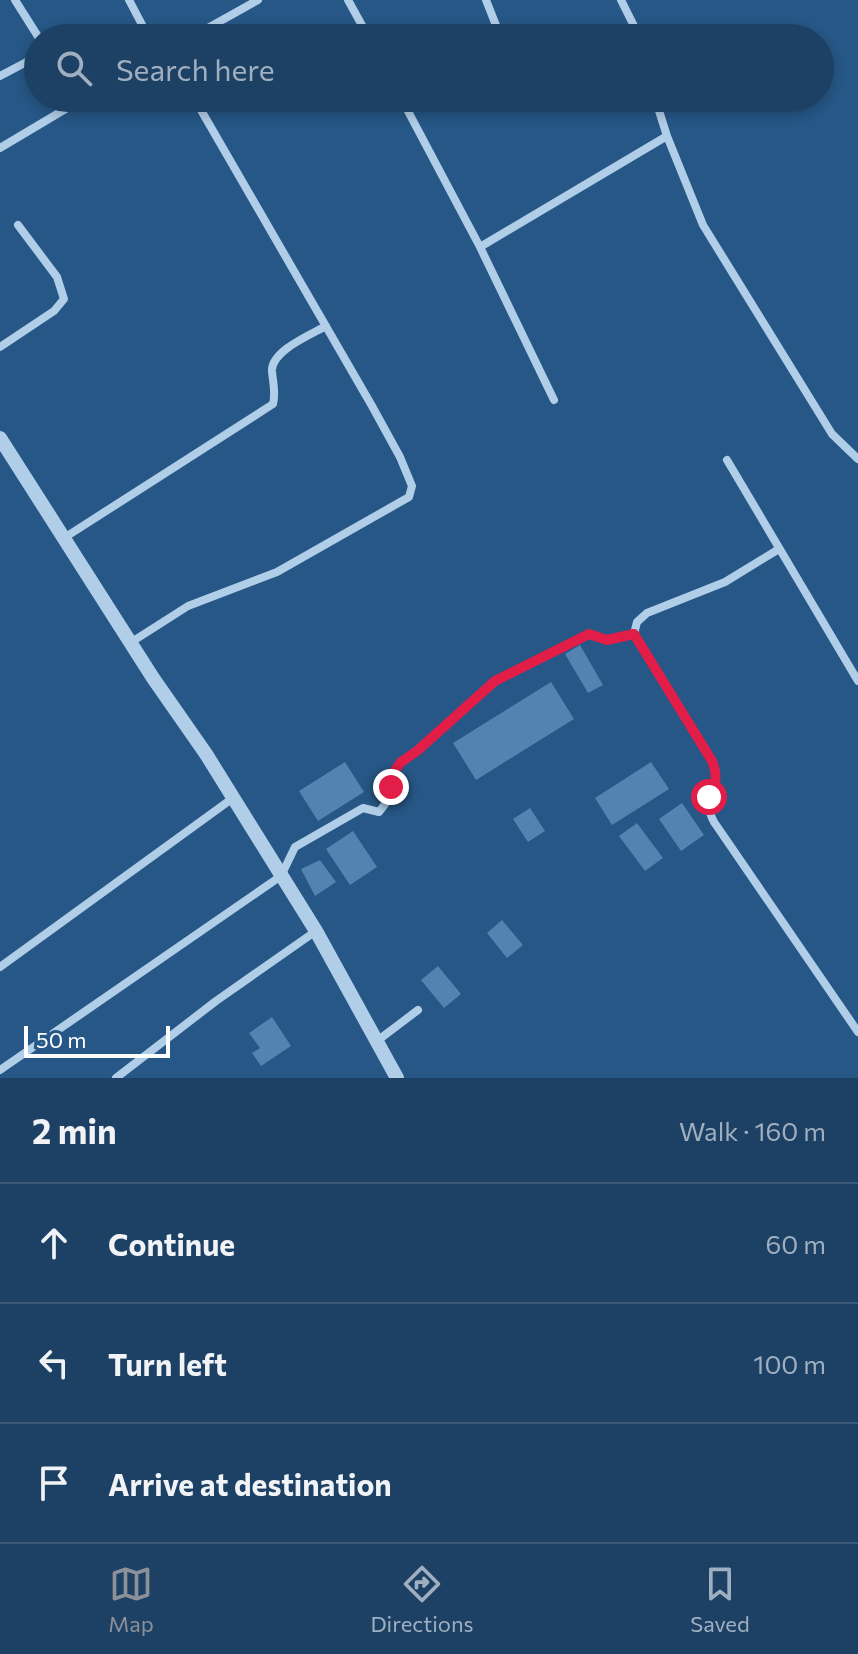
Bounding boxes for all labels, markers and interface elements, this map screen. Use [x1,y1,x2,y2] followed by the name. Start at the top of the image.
[24,24,834,112] search box
[52,46,96,90] icon: search
[116,50,275,87] text: Search here
[373,769,409,805] route end
[691,779,727,815] route start
[24,1022,170,1058] scale bar
[36,1026,86,1053] text: 50 m
[32,1109,117,1151] text: 2 min
[679,1115,826,1146] text: Walk · 160 m
[32,1221,76,1265] icon: ahead
[108,1225,235,1262] text: Continue
[766,1228,826,1259] text: 60 m
[32,1341,76,1385] icon: left
[108,1345,227,1382] text: Turn left
[753,1348,826,1379] text: 100 m
[32,1461,76,1505] icon: arrive
[108,1465,392,1502] text: Arrive at destination
[108,1562,154,1637] tab: Map
[370,1562,474,1637] tab: Directions
[690,1562,750,1637] tab: Saved

